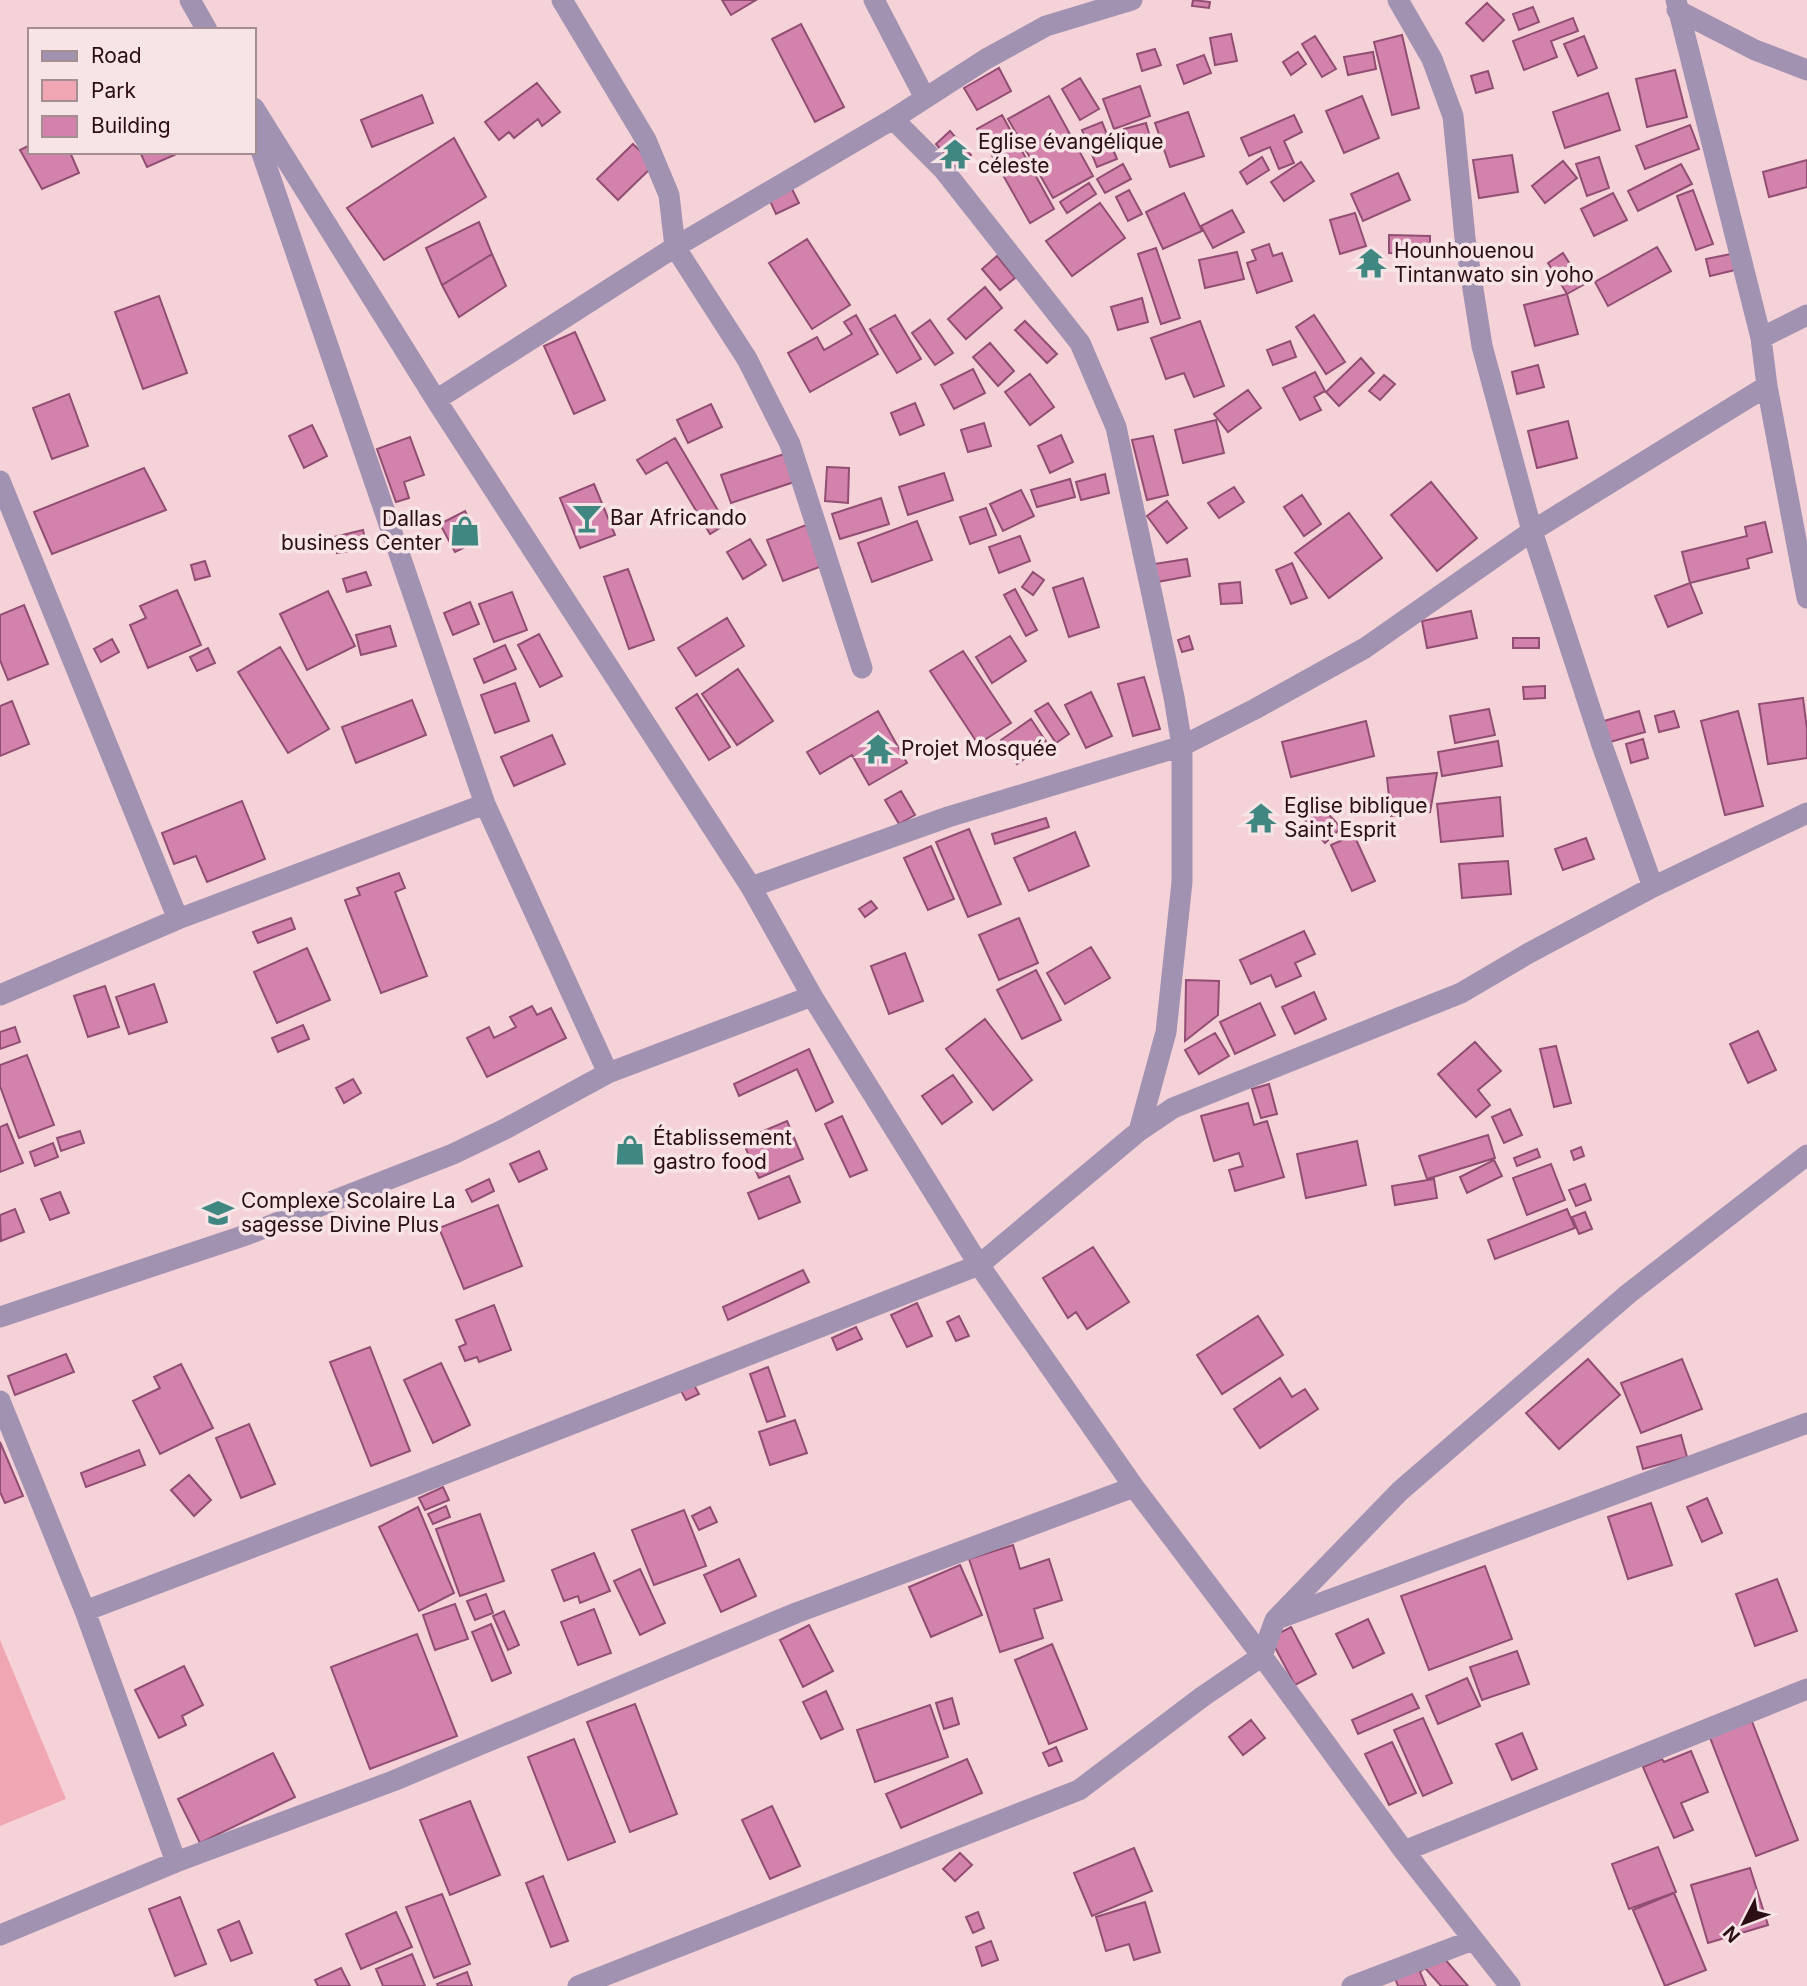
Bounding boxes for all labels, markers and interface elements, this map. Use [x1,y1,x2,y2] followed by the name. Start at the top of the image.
[28,28,256,154] legend
[91,43,142,68] text: Road
[91,78,136,103] text: Park
[91,113,171,138] text: Building
[978,129,1163,178] place label: Eglise évangélique céleste
[938,137,972,171] temple icon: Eglise évangélique céleste
[1394,238,1594,287] place label: Hounhouenou Tintanwato sin yoho
[1354,246,1388,280] temple icon: Hounhouenou Tintanwato sin yoho
[570,501,604,535] bar icon: Bar Africando
[610,505,747,530] place label: Bar Africando
[281,506,442,555] place label: Dallas business Center
[448,514,482,548] shop icon: Dallas business Center
[861,732,895,766] temple icon: Projet Mosquée
[901,736,1057,761] place label: Projet Mosquée
[1284,793,1427,842] place label: Eglise biblique Saint Esprit
[1244,801,1278,835] temple icon: Eglise biblique Saint Esprit
[653,1124,792,1174] place label: Établissement gastro food
[613,1133,647,1167] shop icon: Établissement gastro food
[241,1188,456,1237] place label: Complexe Scolaire La sagesse Divine Plus
[201,1196,235,1230] school or university icon: Complexe Scolaire La sagesse Divine Plus
[1709,1888,1779,1958] north arrow
[1718,1921,1745,1947] text: N

